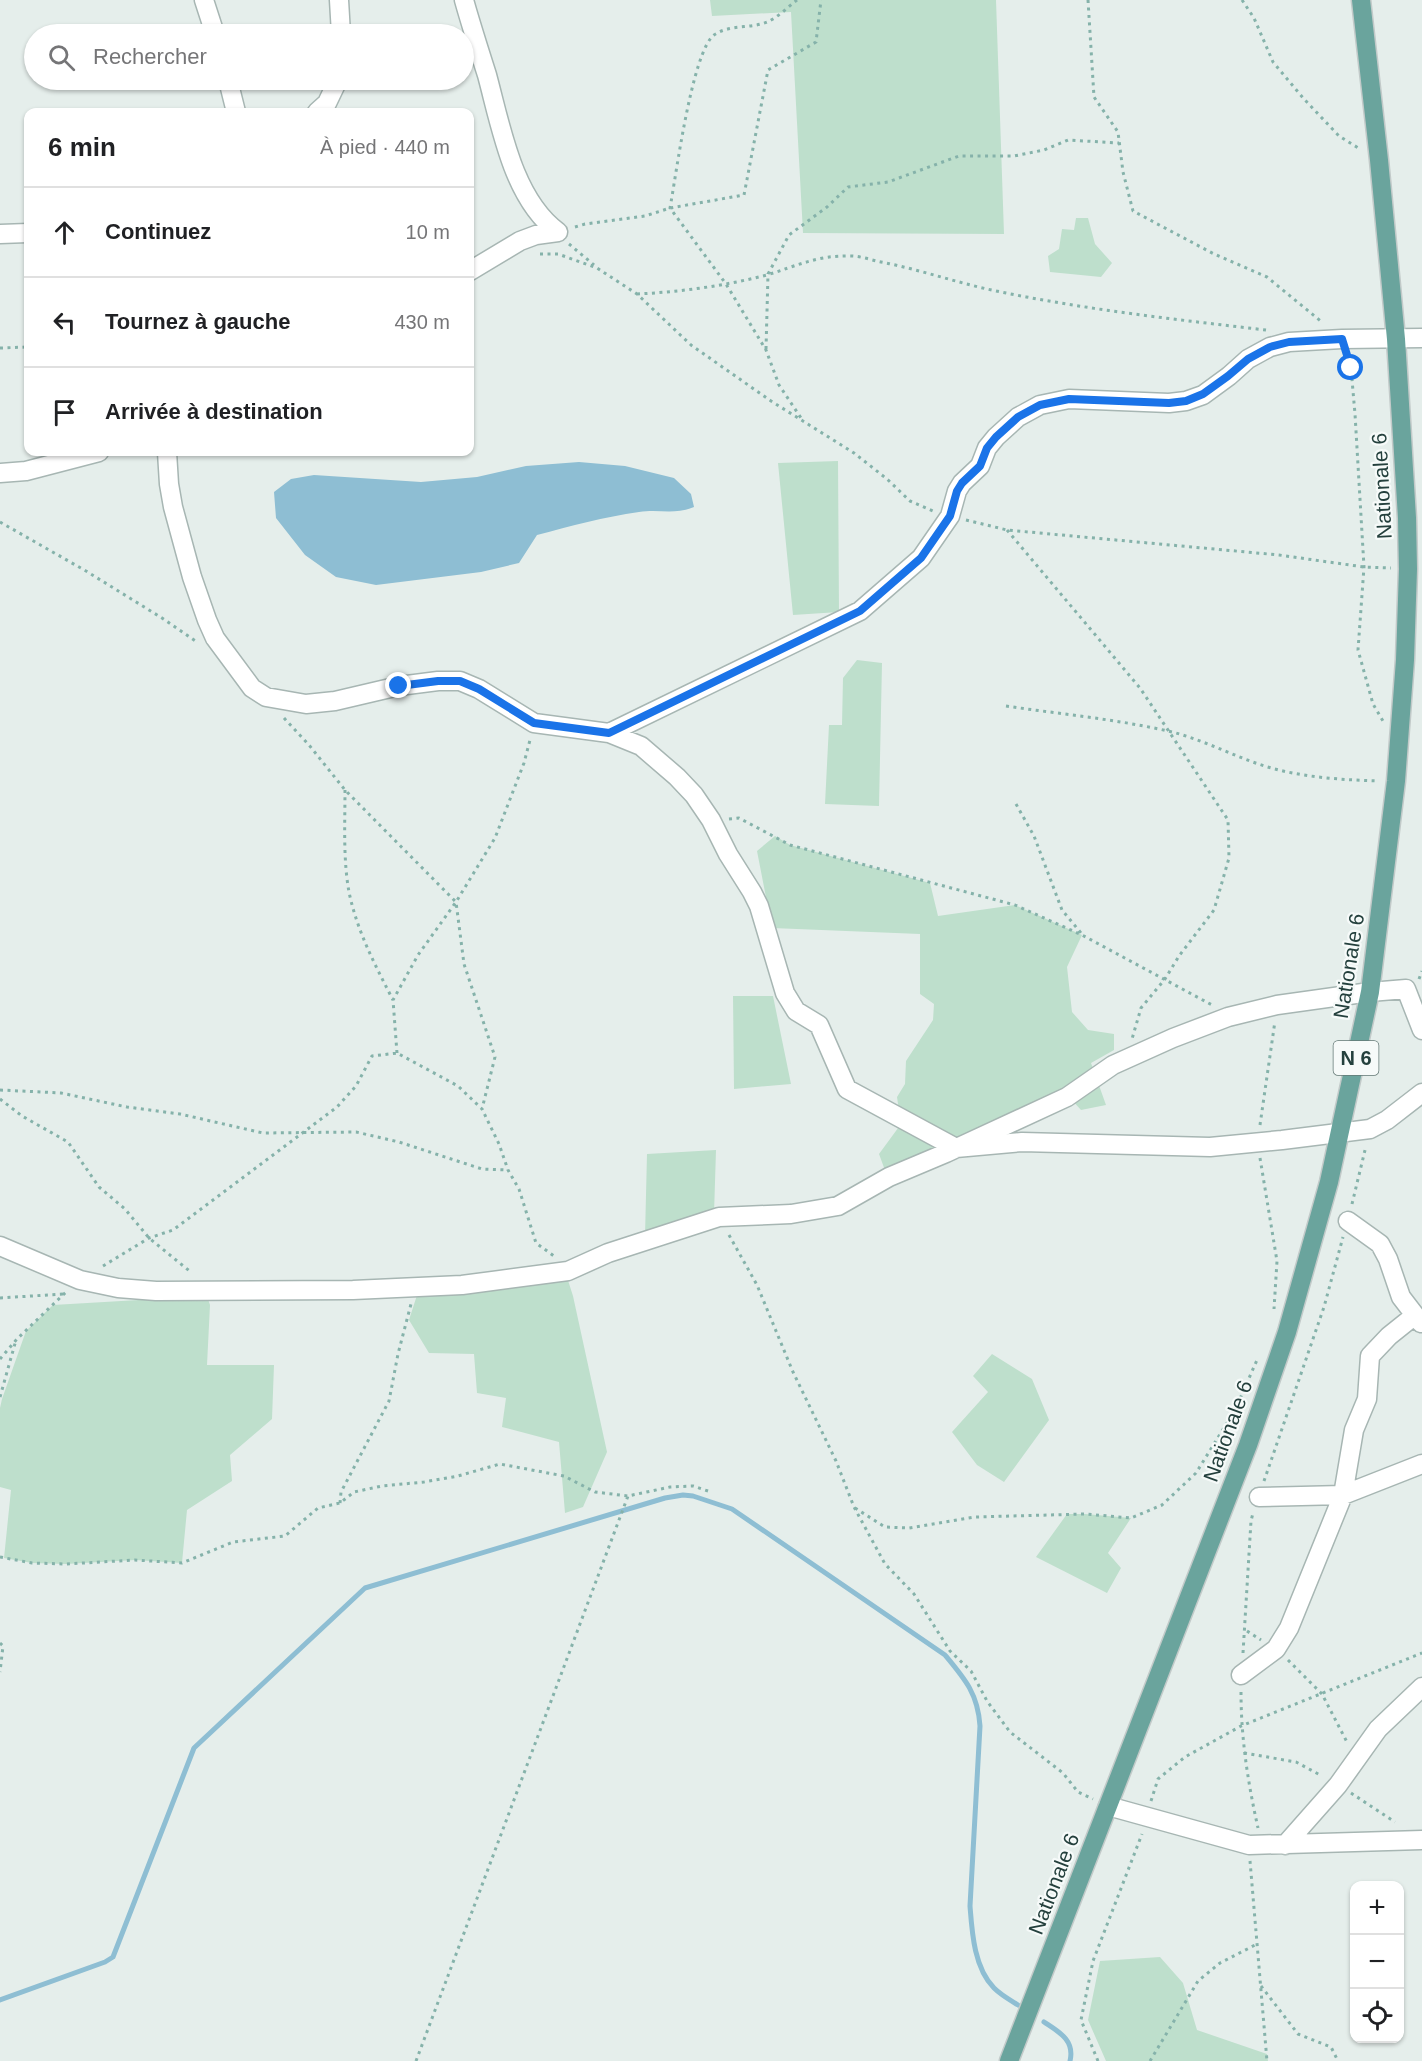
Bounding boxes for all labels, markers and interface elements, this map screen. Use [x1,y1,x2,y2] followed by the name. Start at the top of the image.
[24,24,474,90] search box
[45,41,78,74] icon: search
[93,44,207,69] text: Rechercher
[48,132,116,162] text: 6 min
[320,136,450,158] text: À pied · 440 m
[48,216,81,249] icon: ahead
[105,219,211,244] text: Continuez
[406,221,450,243] text: 10 m
[48,306,81,339] icon: left
[105,309,290,334] text: Tournez à gauche
[394,311,450,333] text: 430 m
[1337,354,1363,380] route start
[48,396,81,429] icon: arrive
[105,399,323,424] text: Arrivée à destination
[1367,432,1396,540] street label: Nationale 6
[385,672,411,698] route end
[1329,912,1368,1020] street label: Nationale 6
[1334,1041,1378,1075] road number: N 6
[1199,1377,1257,1485] street label: Nationale 6
[1024,1830,1083,1938] street label: Nationale 6
[1350,1881,1404,2043] map controls
[1350,1881,1404,1935] button: +
[1350,1935,1404,1989] button: −
[1350,1989,1404,2043] button: locate

